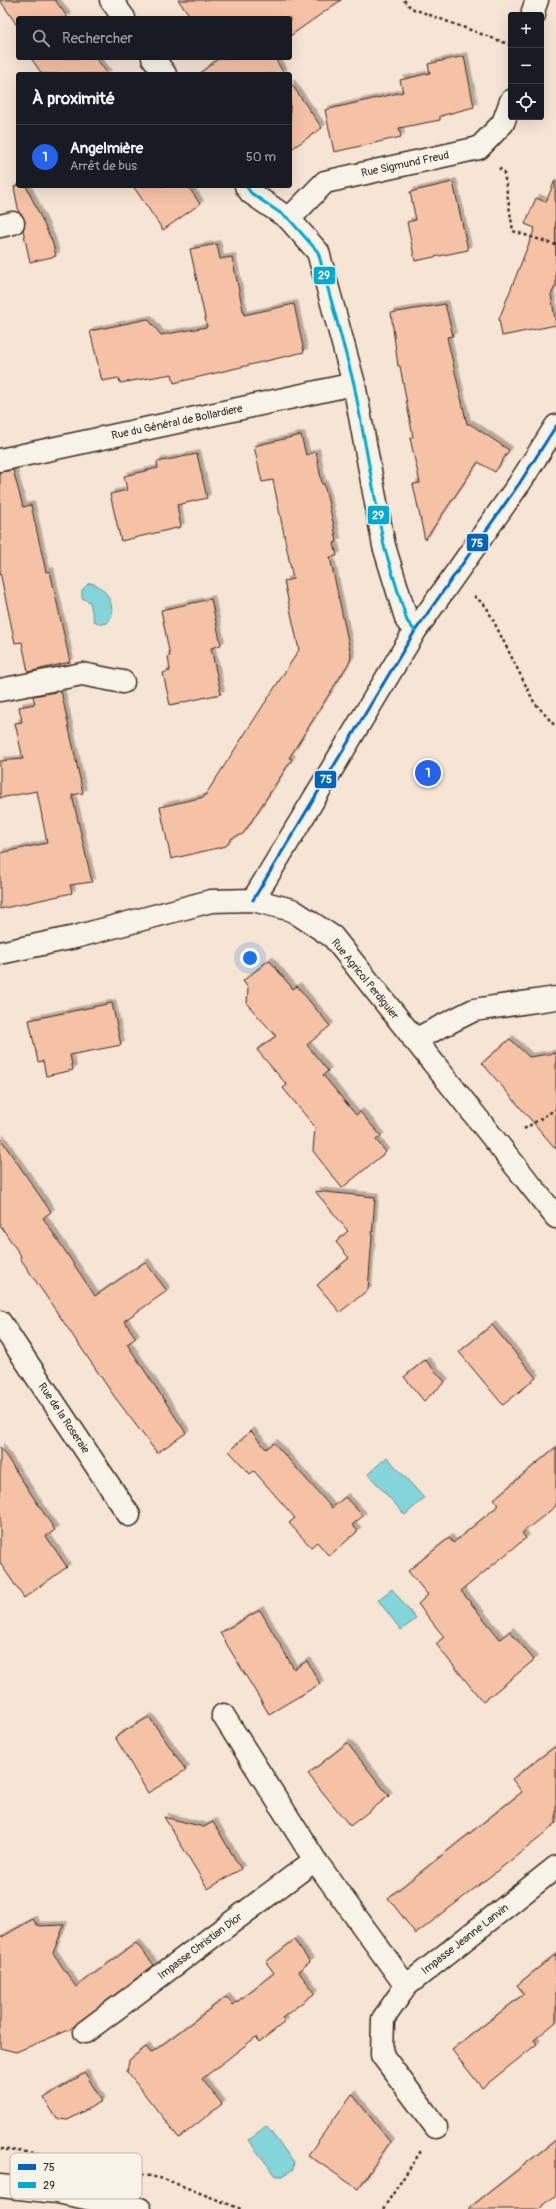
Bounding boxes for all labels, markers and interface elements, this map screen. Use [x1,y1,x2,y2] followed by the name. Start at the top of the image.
[508,12,544,120] map controls
[508,12,544,48] button: +
[16,16,292,60] search box
[30,27,52,49] icon: search
[62,29,133,48] text: Rechercher
[508,48,544,84] button: −
[508,84,544,120] button: locate
[32,88,115,109] text: À proximité
[70,139,143,158] text: Angelmière
[360,148,450,180] street label: Rue Sigmund Freud
[42,149,48,165] text: 1
[246,149,276,165] text: 50 m
[70,158,137,174] text: Arrêt de bus
[313,266,336,285] line badge: 29
[318,269,330,282] text: 29
[110,402,244,442] street label: Rue du Général de Bollardiere
[367,505,390,525] line badge: 29
[372,509,384,522] text: 29
[466,533,489,552] line badge: 75
[471,537,483,550] text: 75
[415,758,441,788] pin: 1
[314,770,337,789] line badge: 75
[320,773,332,786] text: 75
[329,936,401,1022] street label: Rue Agricol Perdiguier
[240,948,260,968] your location
[36,1380,93,1456] street label: Rue de la Roseraie
[419,1901,511,1977] street label: Impasse Jeanne Lanvin
[155,1910,245,1982] street label: Impasse Christian Dior
[10,2153,142,2199] legend
[43,2161,55,2174] text: 75
[43,2179,55,2192] text: 29

